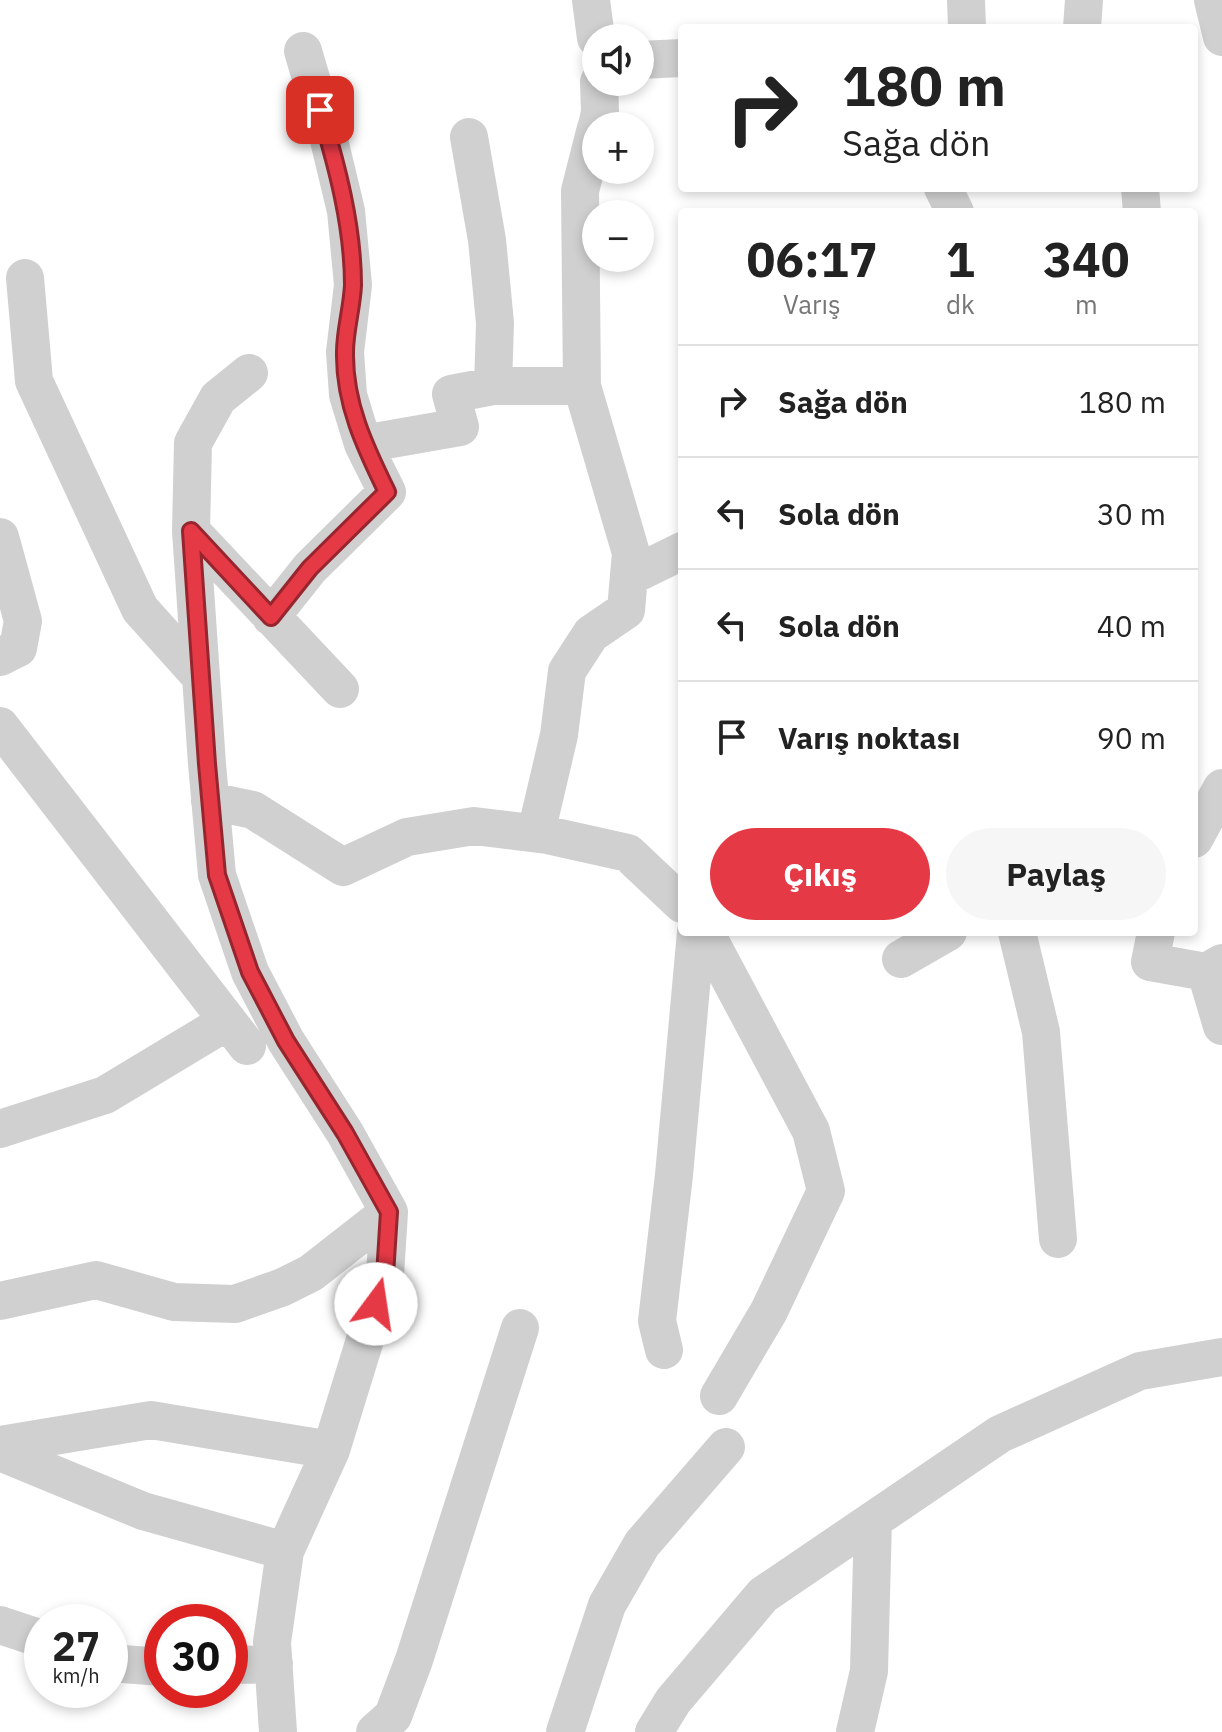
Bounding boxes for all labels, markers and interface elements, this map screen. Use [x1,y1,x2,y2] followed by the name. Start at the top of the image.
[582,24,654,272] map controls
[582,24,654,96] button: sound
[842,49,1006,121] text: 180 m
[710,56,814,160] icon: right
[286,76,354,144] pin
[298,88,342,132] icon: arrive
[582,112,654,184] button: +
[842,119,990,166] text: Sağa dön
[582,200,654,272] button: −
[746,228,877,290] text: 06:17
[946,228,975,290] text: 1
[1043,228,1130,290] text: 340
[783,287,841,321] text: Varış
[946,287,975,321] text: dk
[1075,287,1098,321] text: m
[710,379,754,423] icon: right
[778,382,908,421] text: Sağa dön
[1079,382,1166,421] text: 180 m
[710,491,754,535] icon: left
[778,494,900,533] text: Sola dön
[1097,494,1166,533] text: 30 m
[710,603,754,647] icon: left
[778,606,900,645] text: Sola dön
[1097,606,1166,645] text: 40 m
[710,715,754,759] icon: arrive
[778,718,960,757] text: Varış noktası
[1097,718,1166,757] text: 90 m
[710,828,930,920] button: Çıkış
[946,828,1166,920] button: Paylaş
[334,1262,418,1346] position arrow
[144,1604,248,1708] speed limit sign: 30
[52,1620,100,1672] text: 27
[52,1662,100,1689] text: km/h

